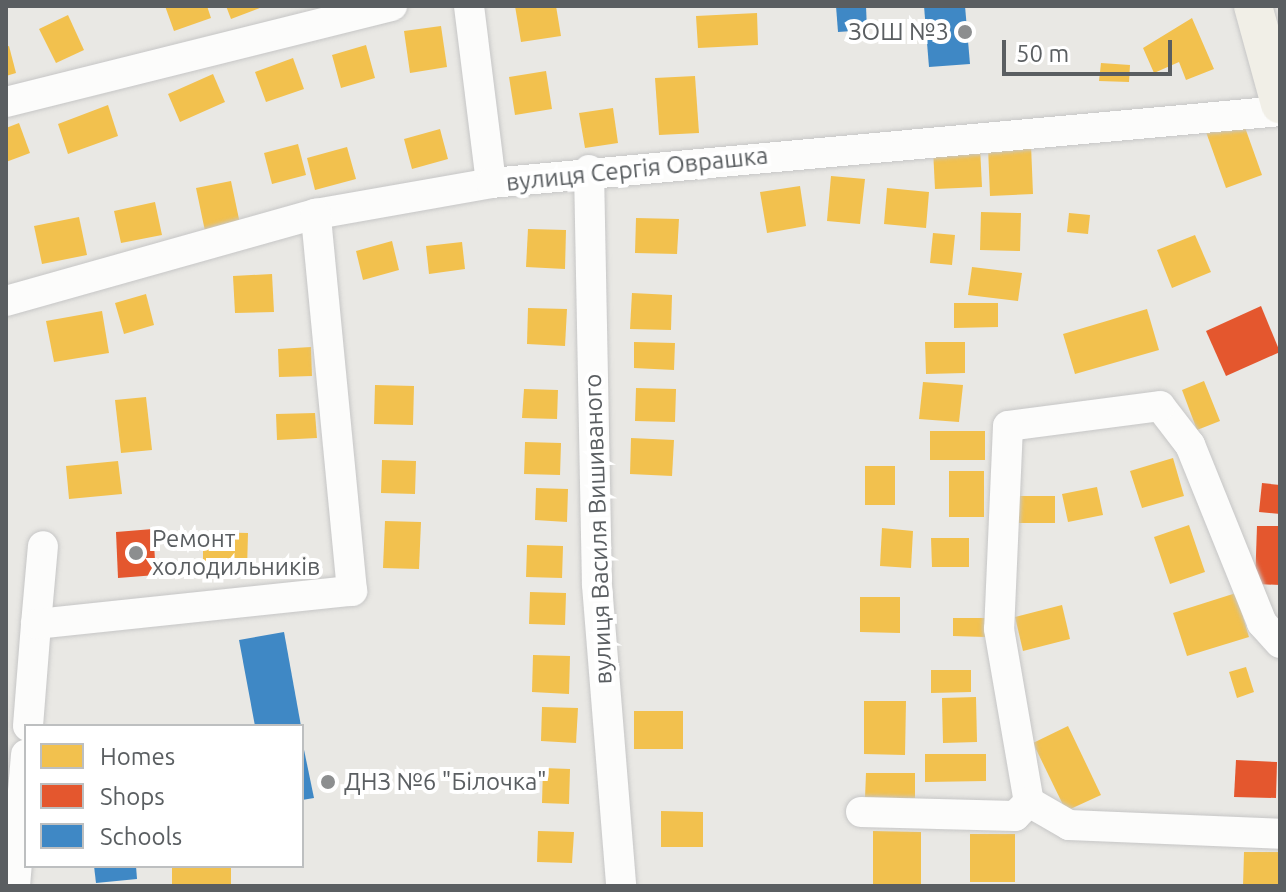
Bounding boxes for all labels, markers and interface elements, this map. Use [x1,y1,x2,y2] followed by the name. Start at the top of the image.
[848,18,949,46] place label: ЗОШ №3
[956,23,974,41] marker: ЗОШ №3
[1006,24,1176,74] scale bar
[1016,40,1069,67] text: 50 m
[505,141,769,197] street label: вулиця Сергія Оврашка
[578,373,618,685] street label: вулиця Василя Вишиваного
[152,525,320,581] place label: Ремонт холодильників
[127,544,145,562] marker: Ремонт холодильників
[24,724,304,868] legend
[100,743,175,770] text: Homes
[344,768,547,796] place label: ДНЗ №6 "Білочка"
[319,773,337,791] marker: ДНЗ №6 "Білочка"
[100,783,165,810] text: Shops
[100,823,182,850] text: Schools

